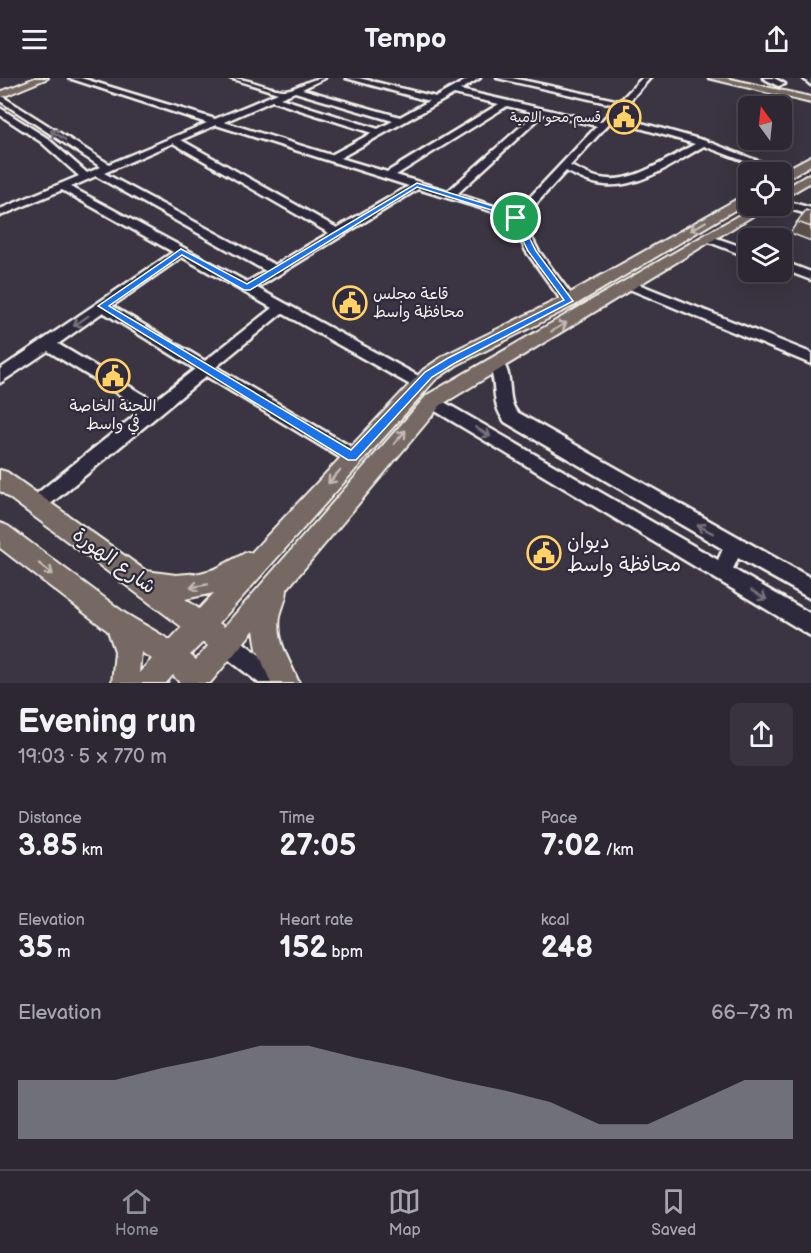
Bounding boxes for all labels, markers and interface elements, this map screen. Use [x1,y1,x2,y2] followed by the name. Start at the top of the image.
[18,23,51,56] icon: menu
[365,23,446,55] text: Tempo
[760,23,793,56] icon: share
[738,96,792,150] north arrow
[738,96,792,282] map controls
[606,99,642,135] public building icon: قسم محو الامية
[510,109,601,128] place label: قسم محو الامية
[50,129,67,141] one-way arrow
[738,162,792,216] button: locate
[490,192,541,243] pin
[499,201,532,234] icon: arrive
[690,220,707,232] one-way arrow
[738,228,792,282] button: layers
[332,285,368,321] public building icon: قاعة مجلس محافظة واسط
[373,285,464,322] place label: قاعة مجلس محافظة واسط
[74,315,90,327] one-way arrow
[550,320,567,332] one-way arrow
[95,358,131,394] public building icon: اللجنة الخاصة في واسط
[70,397,156,435] place label: اللجنة الخاصة في واسط
[474,426,491,438] one-way arrow
[394,429,407,445] one-way arrow
[327,469,341,484] one-way arrow
[67,523,160,600] street label: شارع الهورة
[697,523,715,534] one-way arrow
[567,530,681,577] place label: ديوان محافظة واسط
[526,535,562,571] public building icon: ديوان محافظة واسط
[38,563,54,576] one-way arrow
[190,581,209,592] one-way arrow
[750,589,767,601] one-way arrow
[18,702,196,742] text: Evening run
[730,703,793,766] button: share
[18,745,167,769] text: 19:03 · 5 × 770 m
[18,809,82,828] text: Distance
[279,809,315,828] text: Time
[541,809,577,828] text: Pace
[18,828,77,864] text: 3.85
[279,828,356,864] text: 27:05
[541,828,601,864] text: 7:02
[77,841,103,860] text: km
[601,841,634,860] text: /km
[18,911,85,930] text: Elevation
[279,911,353,930] text: Heart rate
[541,911,569,930] text: kcal
[18,930,53,966] text: 35
[279,930,327,966] text: 152
[541,930,593,966] text: 248
[53,943,70,962] text: m
[327,943,363,962] text: bpm
[18,1001,101,1025] text: Elevation
[711,1001,793,1025] text: 66–73 m
[115,1185,158,1240] tab: Home
[388,1185,421,1240] tab: Map
[651,1185,696,1240] tab: Saved

